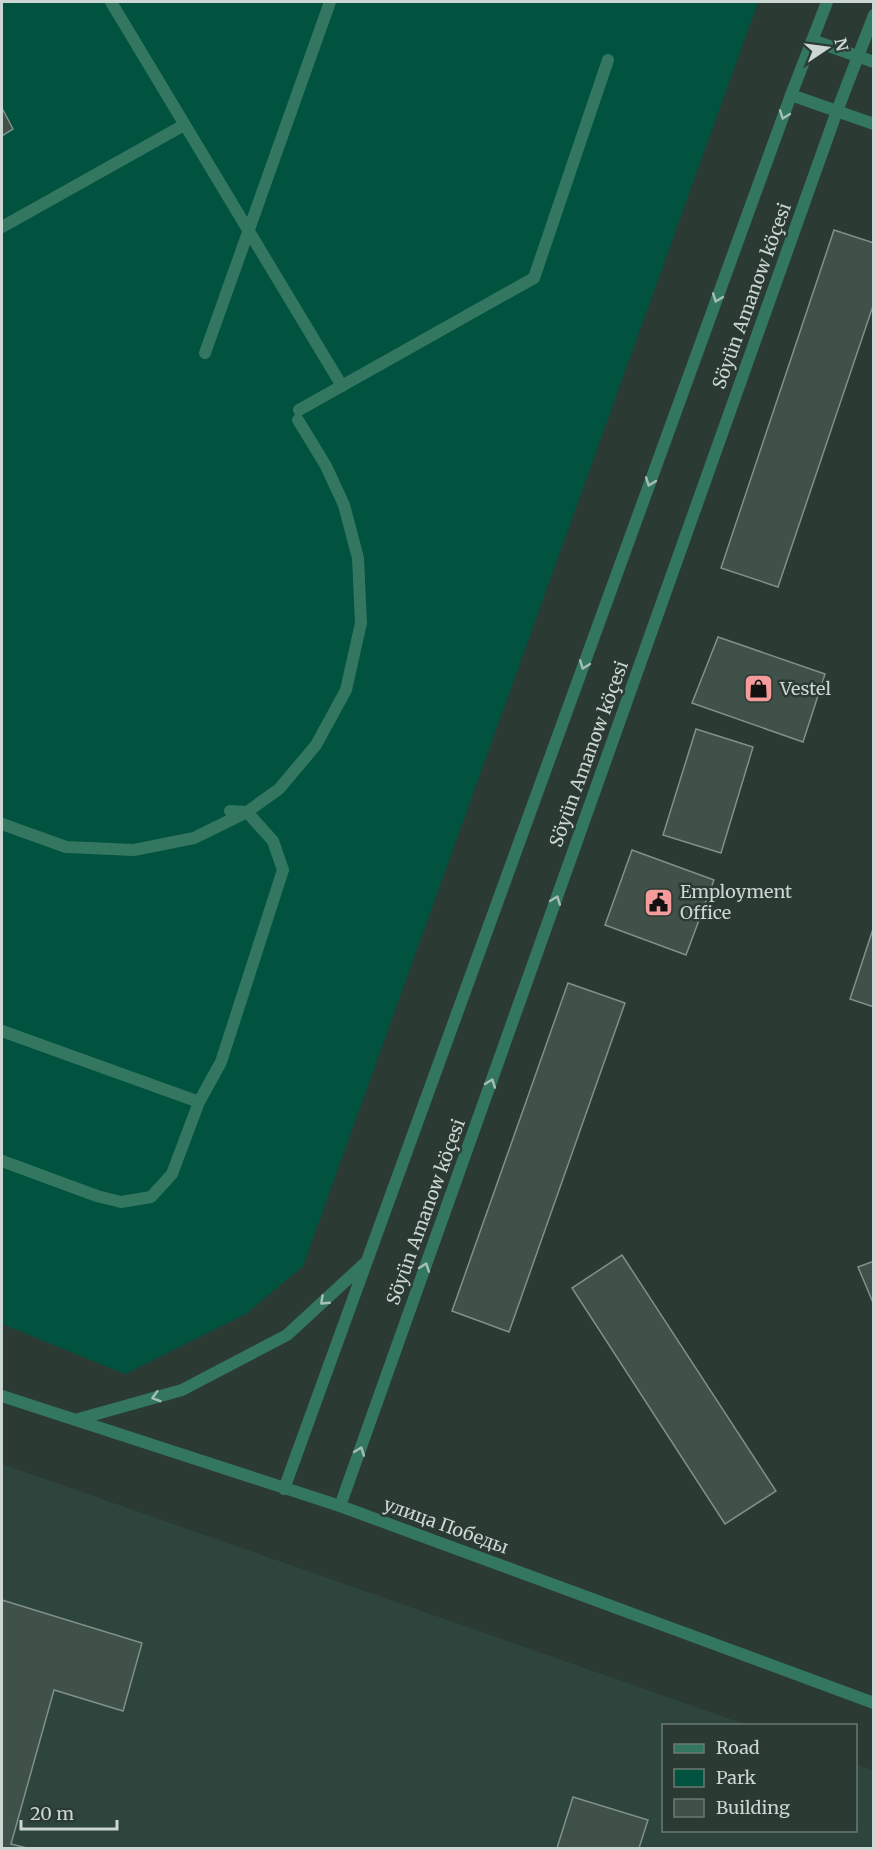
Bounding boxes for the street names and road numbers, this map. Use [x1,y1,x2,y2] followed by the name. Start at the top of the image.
[707,200,796,392] street label: Söyün Amanow köçesi
[544,658,633,850] street label: Söyün Amanow köçesi
[381,1116,470,1308] street label: Söyün Amanow köçesi
[381,1492,512,1559] street label: улица Победы

